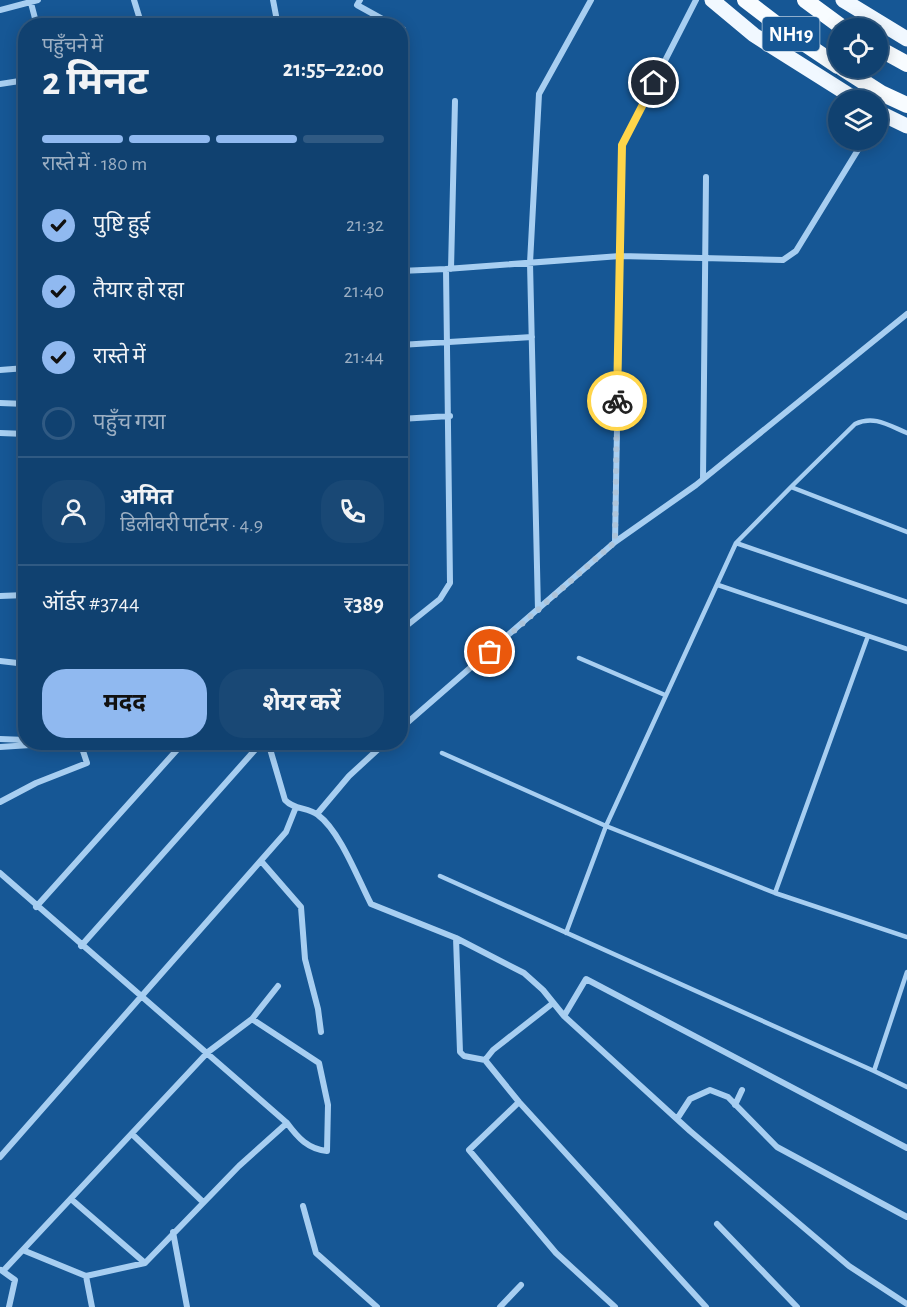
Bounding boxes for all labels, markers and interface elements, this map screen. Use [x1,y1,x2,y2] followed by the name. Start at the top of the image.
[762,17,820,51] road number: NH19
[828,18,888,150] map controls
[828,18,888,78] button: locate
[42,36,103,56] text: पहुँचने में
[628,57,679,108] pin
[283,58,384,80] text: 21:55–22:00
[42,63,148,102] text: 2 मिनट
[637,66,670,99] icon: home
[828,90,888,150] button: layers
[42,154,147,174] text: रास्ते में · 180 m
[42,209,75,242] icon: check
[93,213,150,235] text: पुष्टि हुई
[346,215,384,235] text: 21:32
[42,275,75,308] icon: check
[93,279,184,301] text: तैयार हो रहा
[343,281,384,301] text: 21:40
[42,341,75,374] icon: check
[93,345,146,367] text: रास्ते में
[344,347,384,367] text: 21:44
[587,371,647,431] courier
[601,385,634,418] icon: bike
[93,411,166,433] text: पहुँच गया
[42,480,105,543] button: person
[321,480,384,543] button: phone
[120,486,173,508] text: अमित
[120,515,263,535] text: डिलीवरी पार्टनर · 4.9
[42,592,140,614] text: ऑर्डर #3744
[344,593,384,615] text: ₹389
[464,626,515,677] pin
[473,635,506,668] icon: bag
[42,669,207,738] button: मदद
[219,669,384,738] button: शेयर करें

